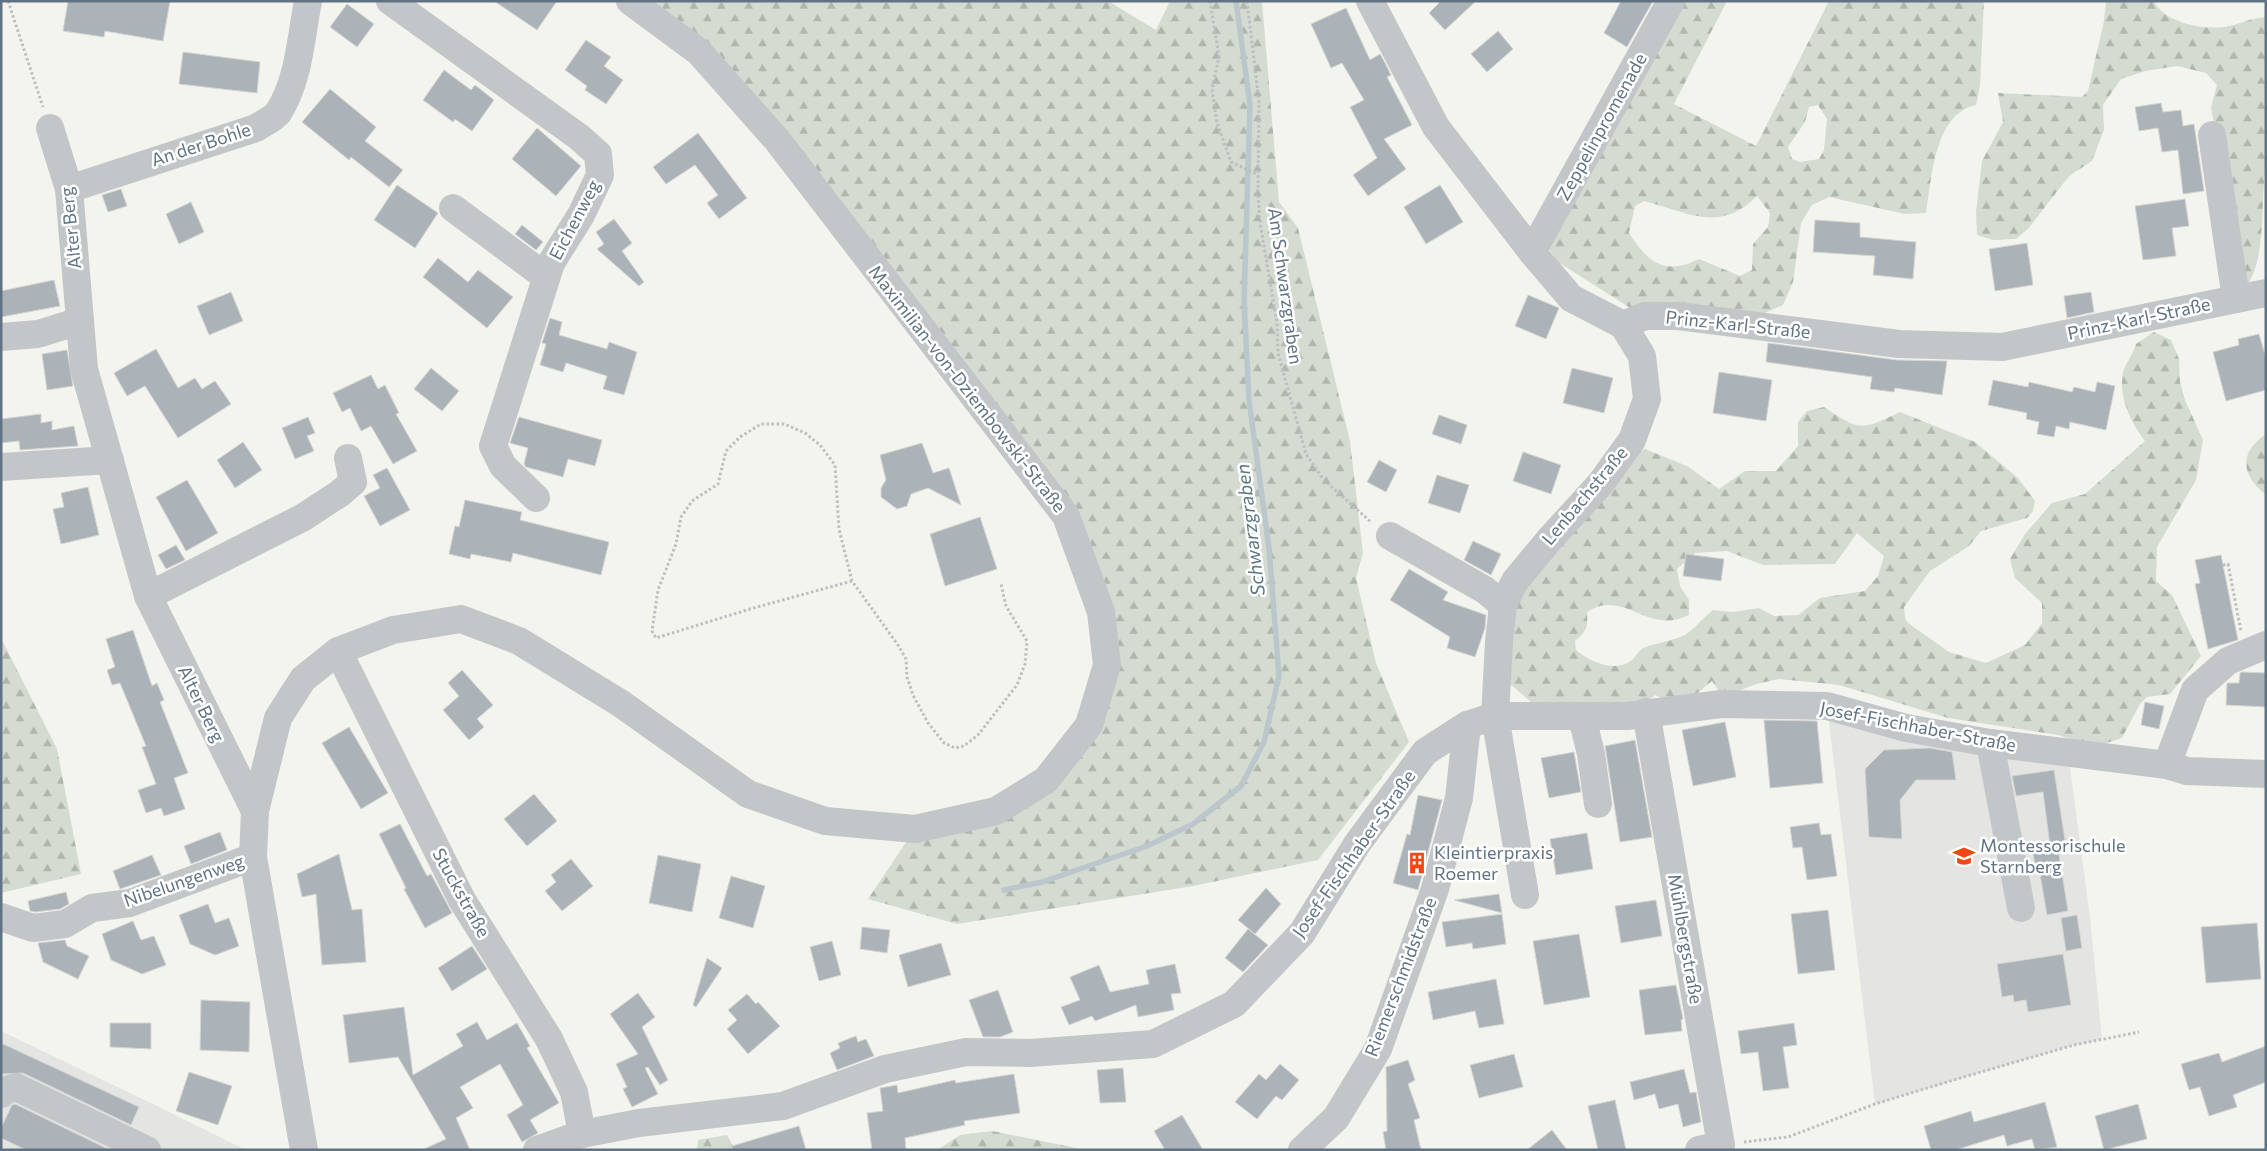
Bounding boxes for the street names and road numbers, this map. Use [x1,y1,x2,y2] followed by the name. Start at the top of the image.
[1552,49,1651,204] street label: Zeppelinpromenade
[148,118,253,170] street label: An der Bohle
[544,176,604,263] street label: Eichenweg
[55,186,85,270] street label: Alter Berg
[1264,206,1308,365] street label: Am Schwarzgraben
[865,261,1071,516] street label: Maximilian-von-Dziembowski-Straße
[2065,292,2212,344] street label: Prinz-Karl-Straße
[1665,305,1812,343] street label: Prinz-Karl-Straße
[1537,442,1632,549] street label: Lenbachstraße
[174,662,230,746] street label: Alter Berg
[1818,696,2018,756] street label: Josef-Fischhaber-Straße
[1287,765,1419,941] street label: Josef-Fischhaber-Straße
[428,844,495,941] street label: Stuckstraße
[121,849,247,911] street label: Nibelungenweg
[1664,872,1708,1006] street label: Mühlbergstraße
[1360,894,1441,1059] street label: Riemerschmidstraße

